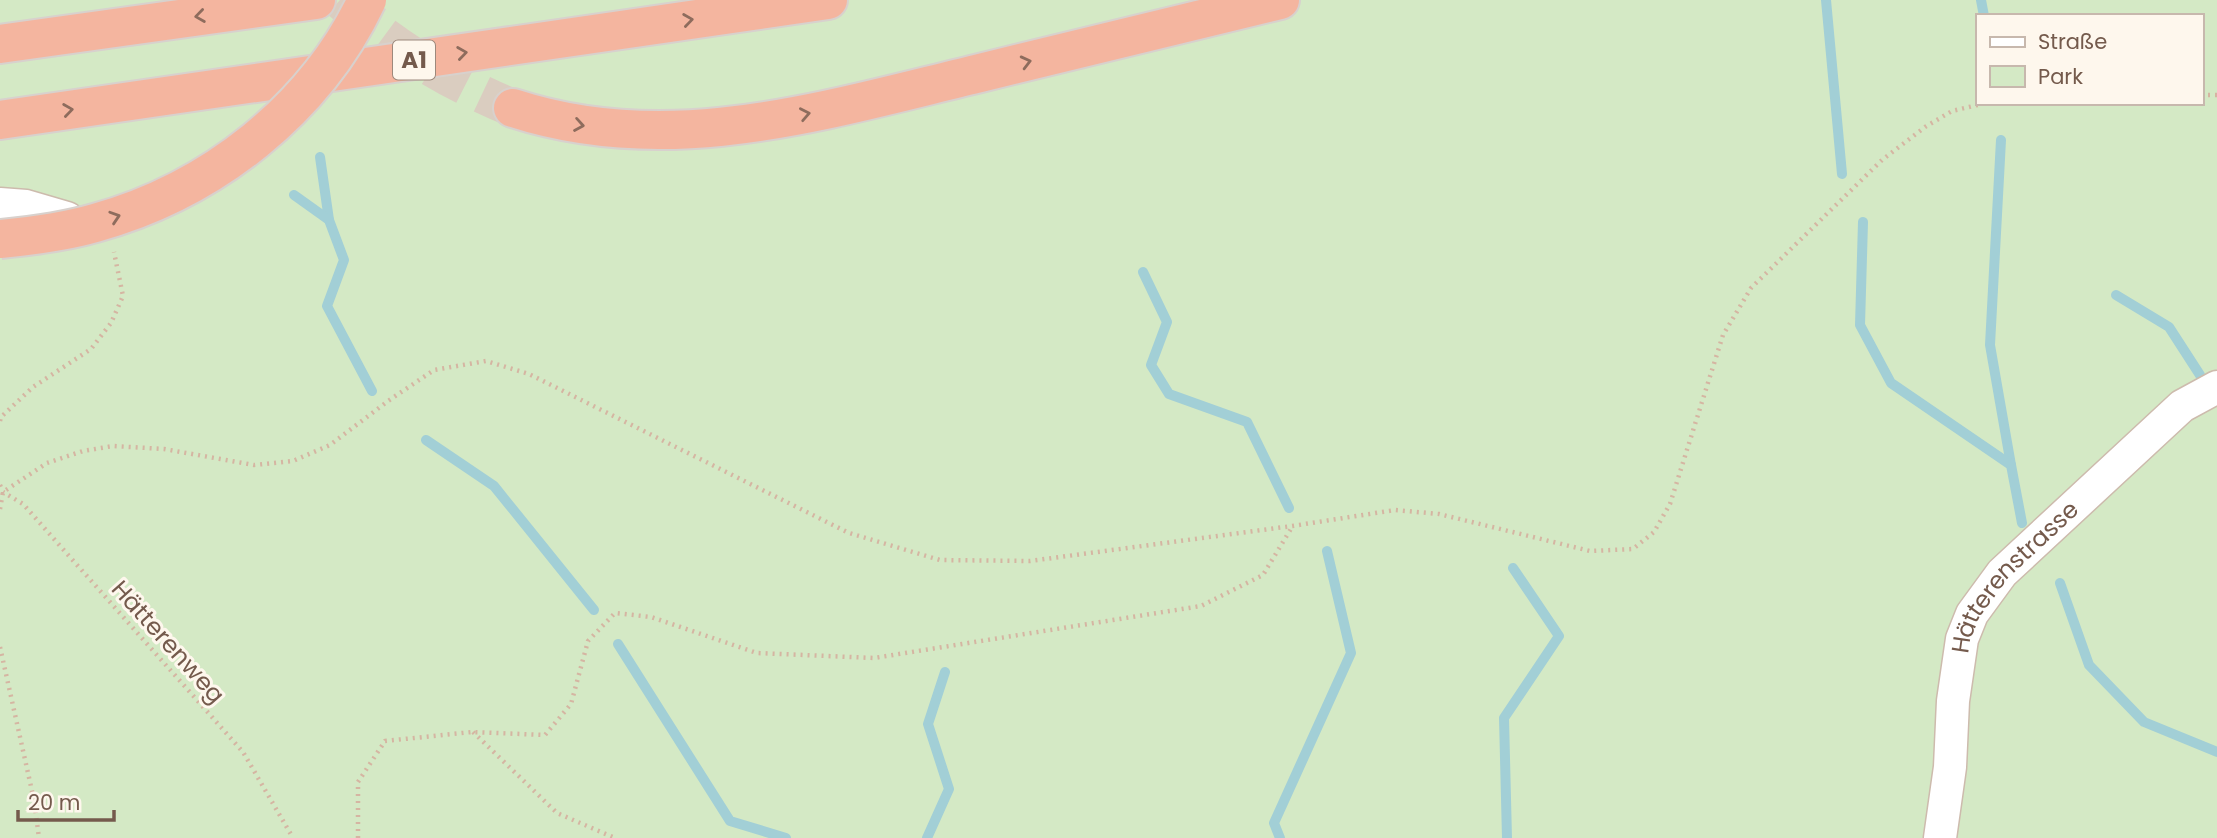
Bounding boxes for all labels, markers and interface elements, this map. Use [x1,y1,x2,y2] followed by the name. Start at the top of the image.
[194,8,206,23] one-way arrow
[682,13,693,28] one-way arrow
[1976,14,2203,105] legend
[2038,27,2107,56] text: Straße
[393,40,435,80] road number: A1
[457,46,468,61] one-way arrow
[1020,56,1032,70] one-way arrow
[2038,62,2083,91] text: Park
[62,103,73,118] one-way arrow
[799,107,811,122] one-way arrow
[573,117,585,132] one-way arrow
[108,211,120,225] one-way arrow
[1943,493,2086,655] street label: Hätterenstrasse
[104,573,233,710] street label: Hätterenweg
[18,778,114,822] scale bar
[28,788,81,817] text: 20 m

